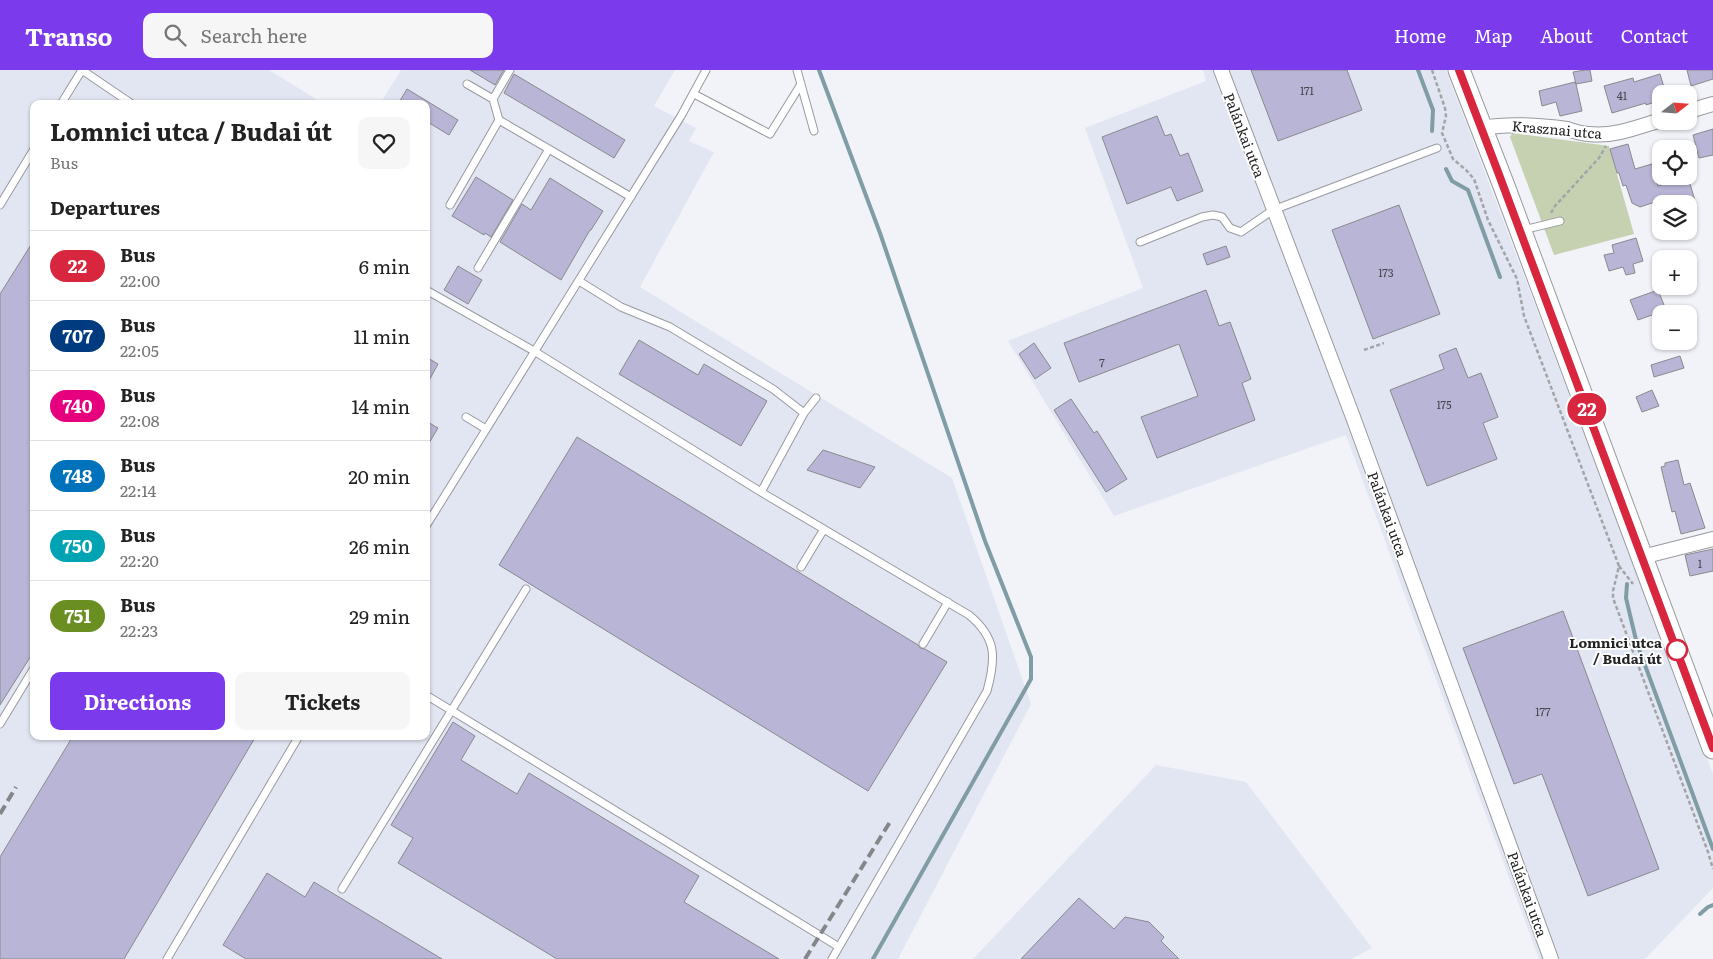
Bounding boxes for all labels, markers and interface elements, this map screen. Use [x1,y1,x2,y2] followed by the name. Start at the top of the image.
[143,13,493,58] search box
[25,18,113,53] text: Transo
[161,21,189,49] icon: search
[201,21,307,49] text: Search here
[1394,22,1446,49] text: Home
[1474,22,1512,49] text: Map
[1540,22,1593,49] text: About
[1621,22,1688,49] text: Contact
[1300,82,1315,98] house number: 171
[1652,85,1698,130] north arrow
[1652,85,1697,350] map controls
[1617,87,1628,103] house number: 41
[1220,90,1271,181] street label: Palánkai utca
[50,113,332,148] text: Lomnici utca / Budai út
[1511,115,1603,143] street label: Krasznai utca
[358,117,410,169] button: heart
[1652,140,1697,185] button: locate
[50,150,78,174] text: Bus
[50,193,160,221] text: Departures
[1652,195,1697,240] button: layers
[120,240,155,268] text: Bus
[1652,250,1697,295] button: +
[68,252,87,279] text: 22
[359,252,410,280] text: 6 min
[1378,264,1394,280] house number: 173
[120,268,160,292] text: 22:00
[1652,305,1697,350] button: −
[120,310,155,338] text: Bus
[62,322,93,349] text: 707
[353,322,410,350] text: 11 min
[120,338,159,362] text: 22:05
[1099,354,1105,370] house number: 7
[120,380,155,408] text: Bus
[62,392,93,419] text: 740
[351,392,410,420] text: 14 min
[1564,393,1610,425] line badge: 22
[1577,395,1597,422] text: 22
[1436,396,1452,412] house number: 175
[120,408,160,432] text: 22:08
[120,450,155,478] text: Bus
[63,462,92,489] text: 748
[348,462,410,490] text: 20 min
[1363,469,1413,560] street label: Palánkai utca
[120,478,156,502] text: 22:14
[120,520,155,548] text: Bus
[62,532,93,559] text: 750
[349,532,410,560] text: 26 min
[120,548,159,572] text: 22:20
[1698,555,1703,571] house number: 1
[120,590,155,618] text: Bus
[64,602,91,629] text: 751
[349,602,410,630] text: 29 min
[120,618,158,642] text: 22:23
[1569,632,1663,668] place label: Lomnici utca / Budai út
[1666,639,1688,661] marker: Lomnici utca / Budai út
[50,672,225,730] button: Directions
[235,672,410,730] button: Tickets
[1535,703,1551,719] house number: 177
[1503,849,1553,940] street label: Palánkai utca

